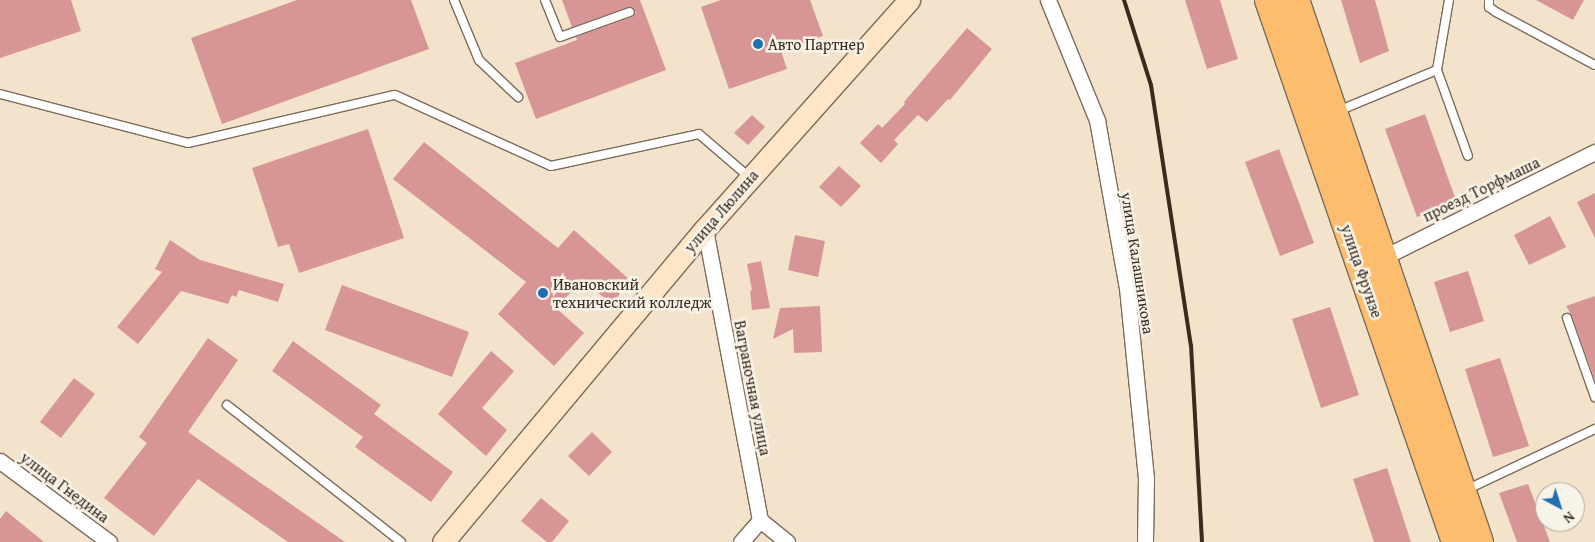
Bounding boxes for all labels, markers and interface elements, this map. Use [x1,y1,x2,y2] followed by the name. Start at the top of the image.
[768,34,865,54] place label: Авто Партнер
[752,38,764,50] marker: Авто Партнер
[1419,152,1543,226] street label: проезд Торфмаша
[680,166,762,256] street label: улица Люлина
[1117,191,1159,335] street label: улица Калашникова
[1337,222,1387,320] street label: улица Фрунзе
[553,274,711,312] place label: Ивановский технический колледж
[537,287,549,299] marker: Ивановский технический колледж
[730,319,776,457] street label: Ваграночная улица
[17,447,113,527] street label: улица Гнедина
[1535,482,1585,532] north arrow
[1559,507,1579,528] text: N

